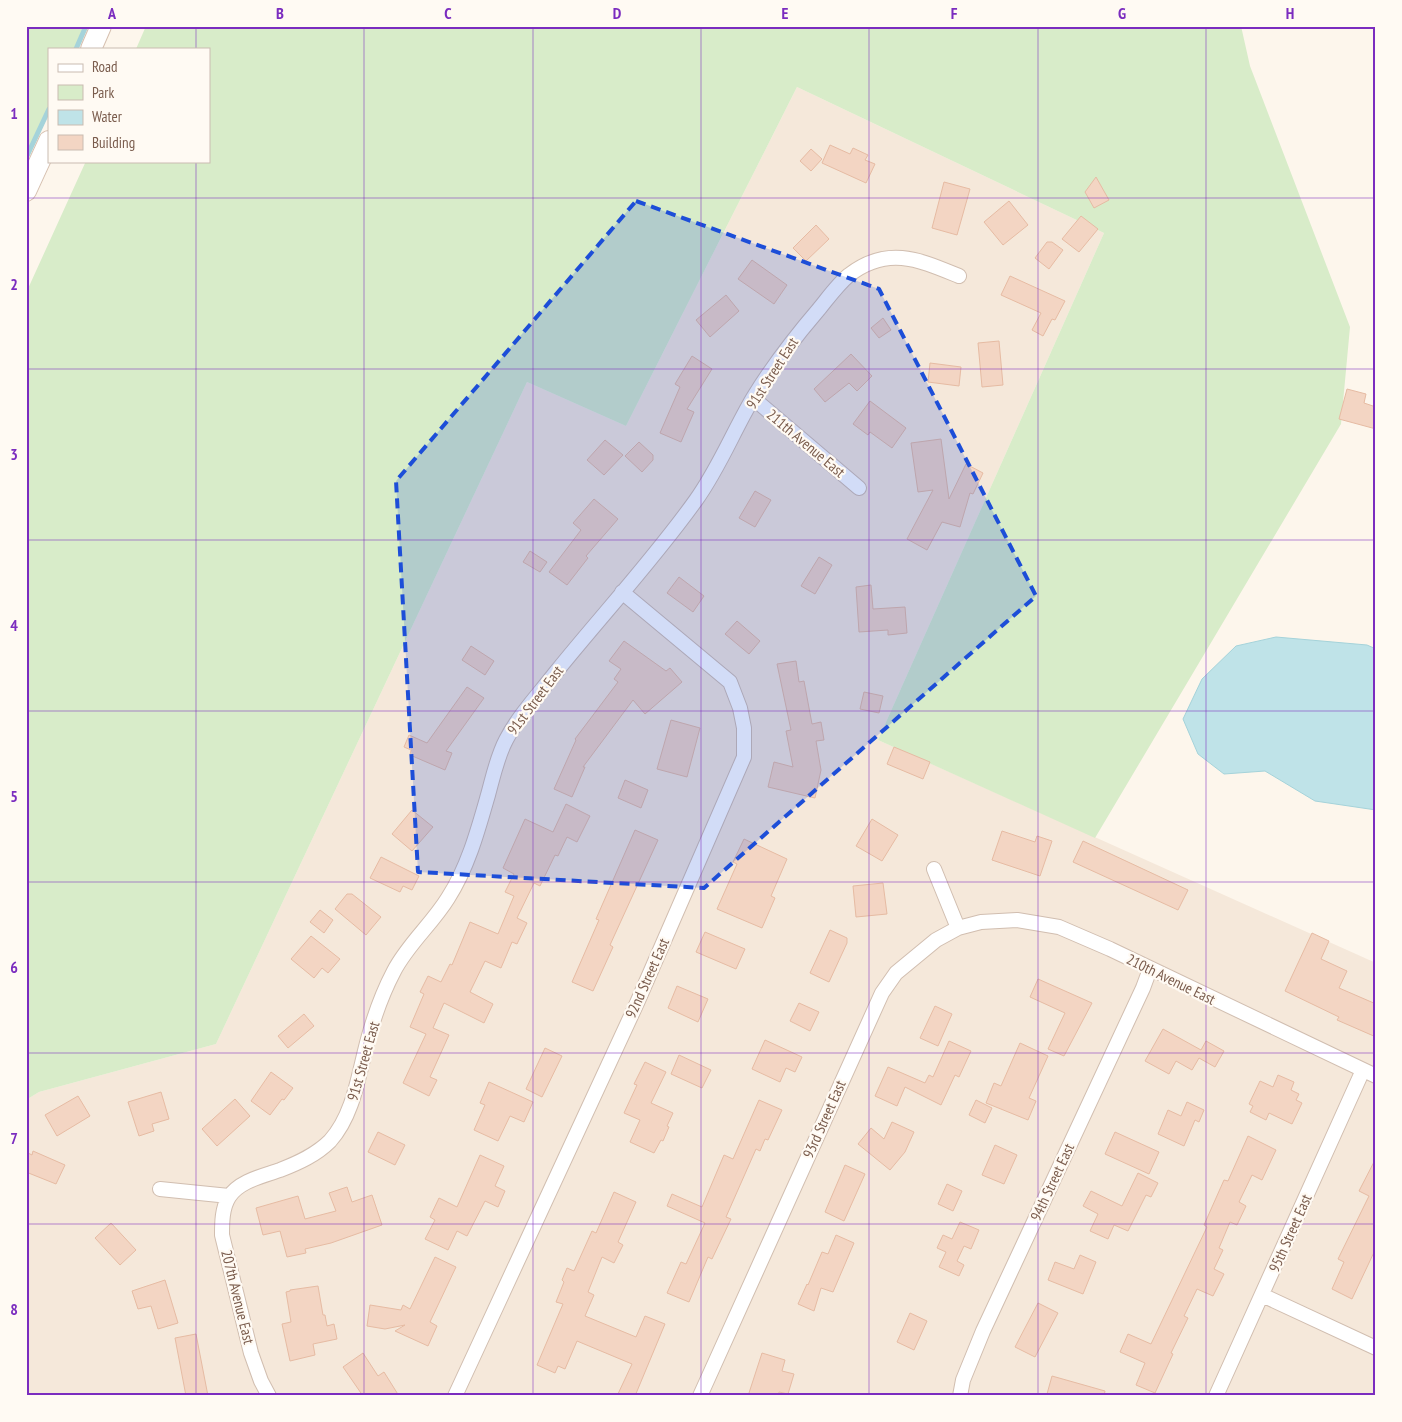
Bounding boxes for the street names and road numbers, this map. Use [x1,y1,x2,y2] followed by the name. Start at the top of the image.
[742,334,802,412] street label: 91st Street East
[763,405,849,481] street label: 211th Avenue East
[503,662,567,738] street label: 91st Street East
[621,935,673,1021] street label: 92nd Street East
[1123,949,1219,1009] street label: 210th Avenue East
[343,1019,383,1103] street label: 91st Street East
[798,1077,850,1161] street label: 93rd Street East
[1026,1140,1078,1224] street label: 94th Street East
[1264,1191,1316,1275] street label: 95th Street East
[217,1248,259,1346] street label: 207th Avenue East

